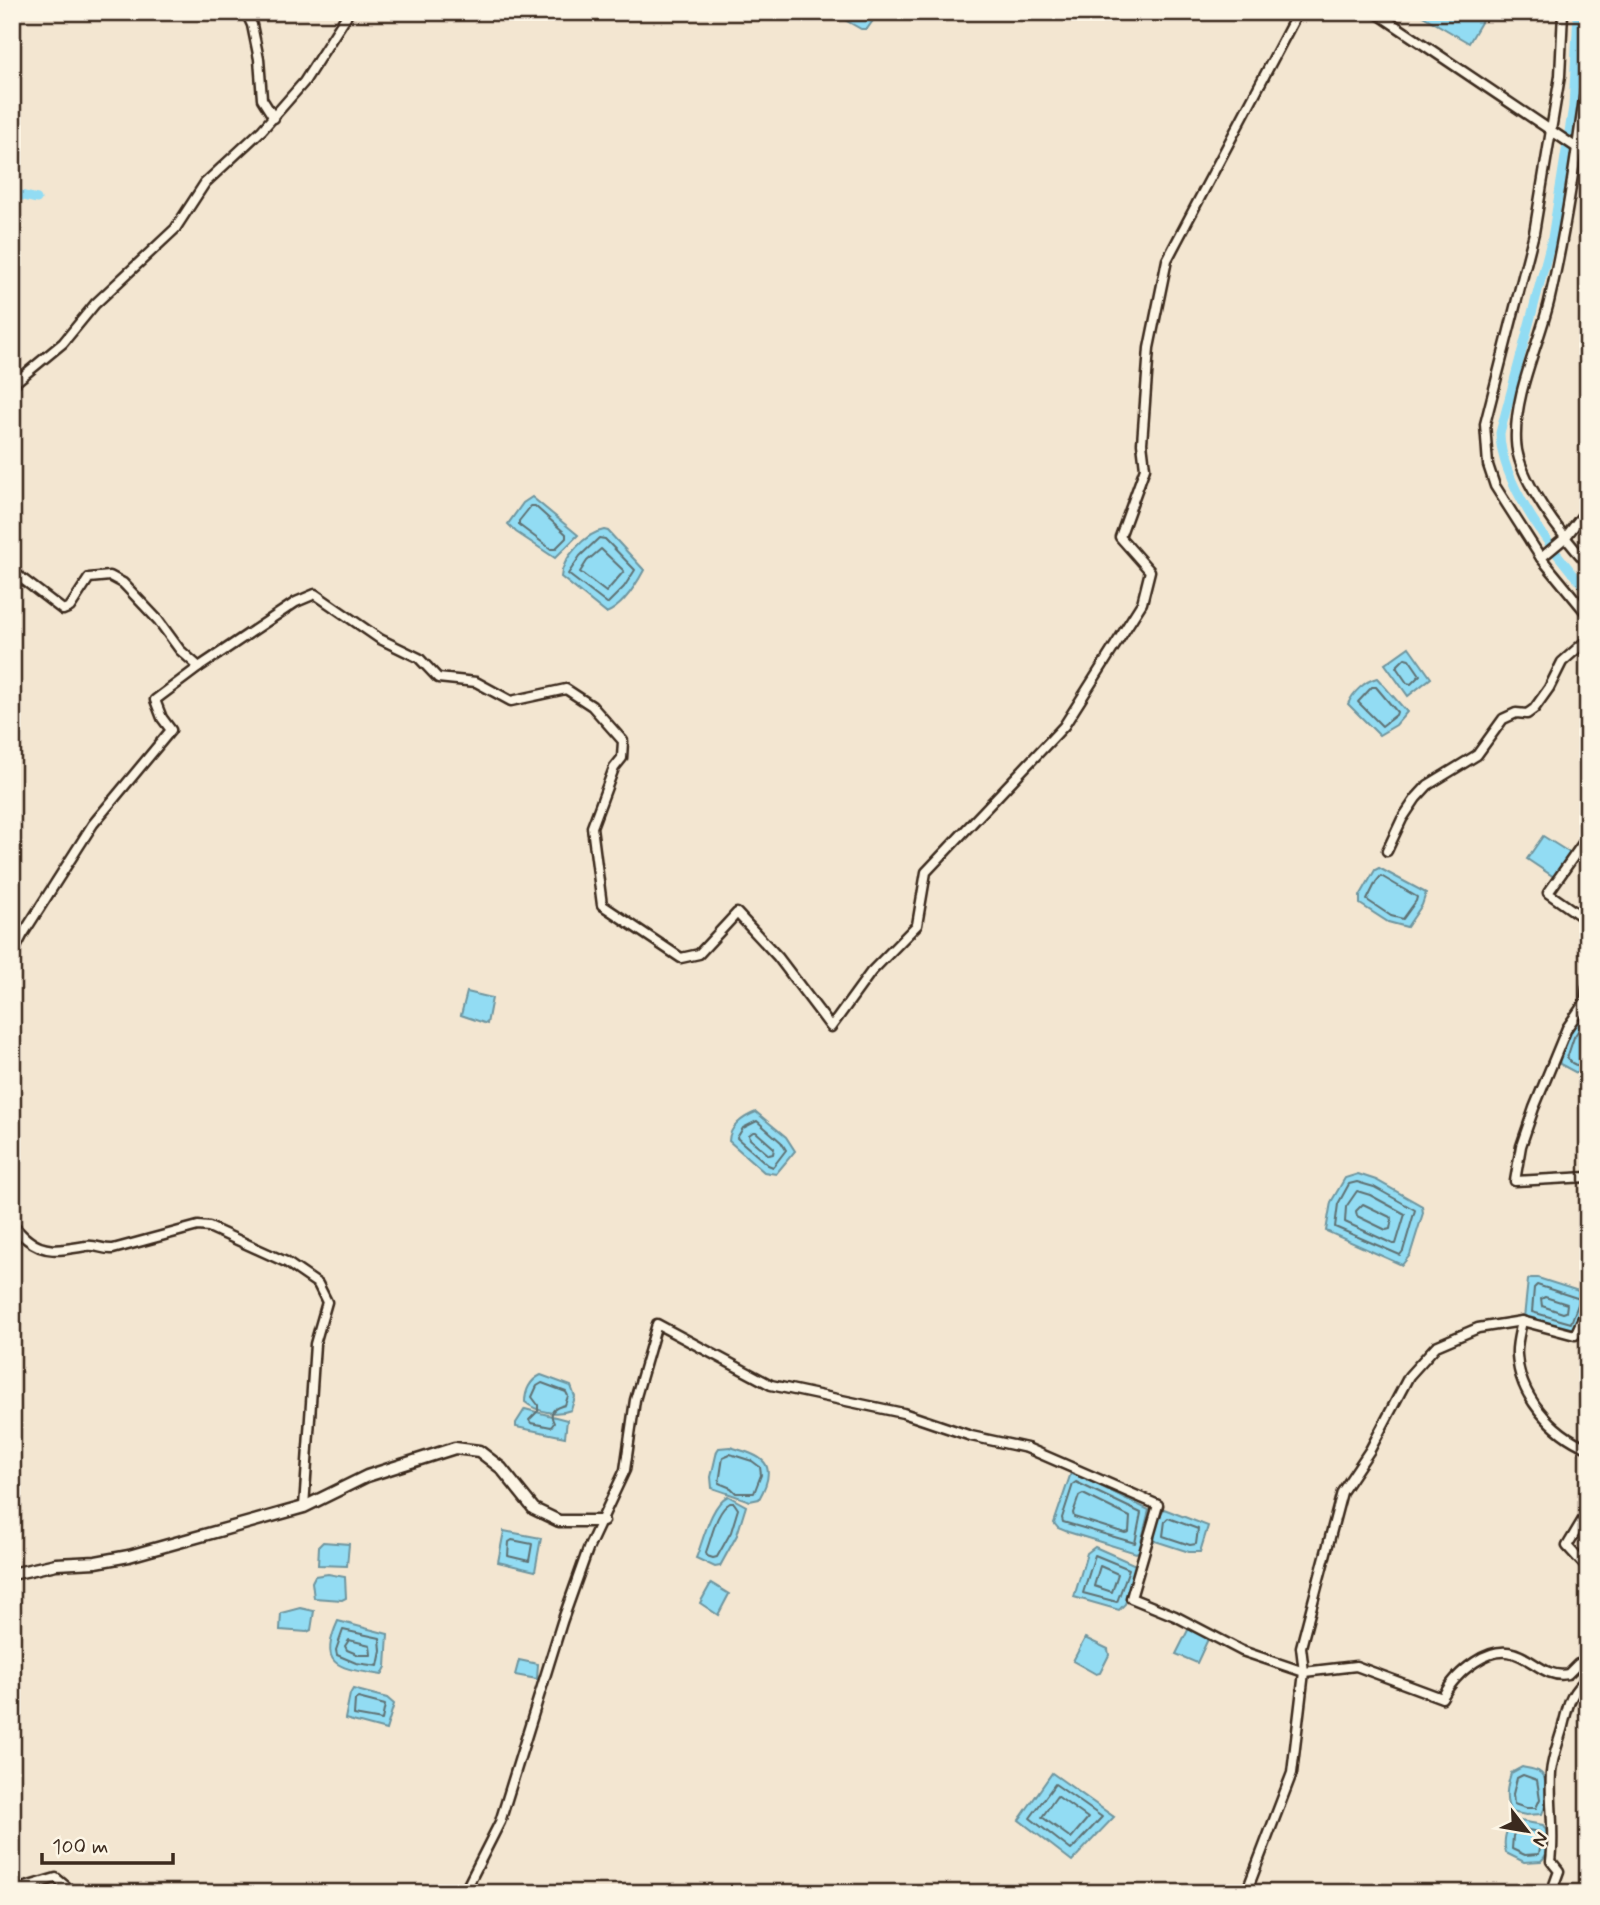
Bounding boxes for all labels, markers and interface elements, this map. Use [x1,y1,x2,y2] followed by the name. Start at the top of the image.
[1492,1797,1562,1867] north arrow
[42,1821,173,1865] scale bar
[1526,1827,1554,1851] text: N
[52,1833,108,1861] text: 100 m

